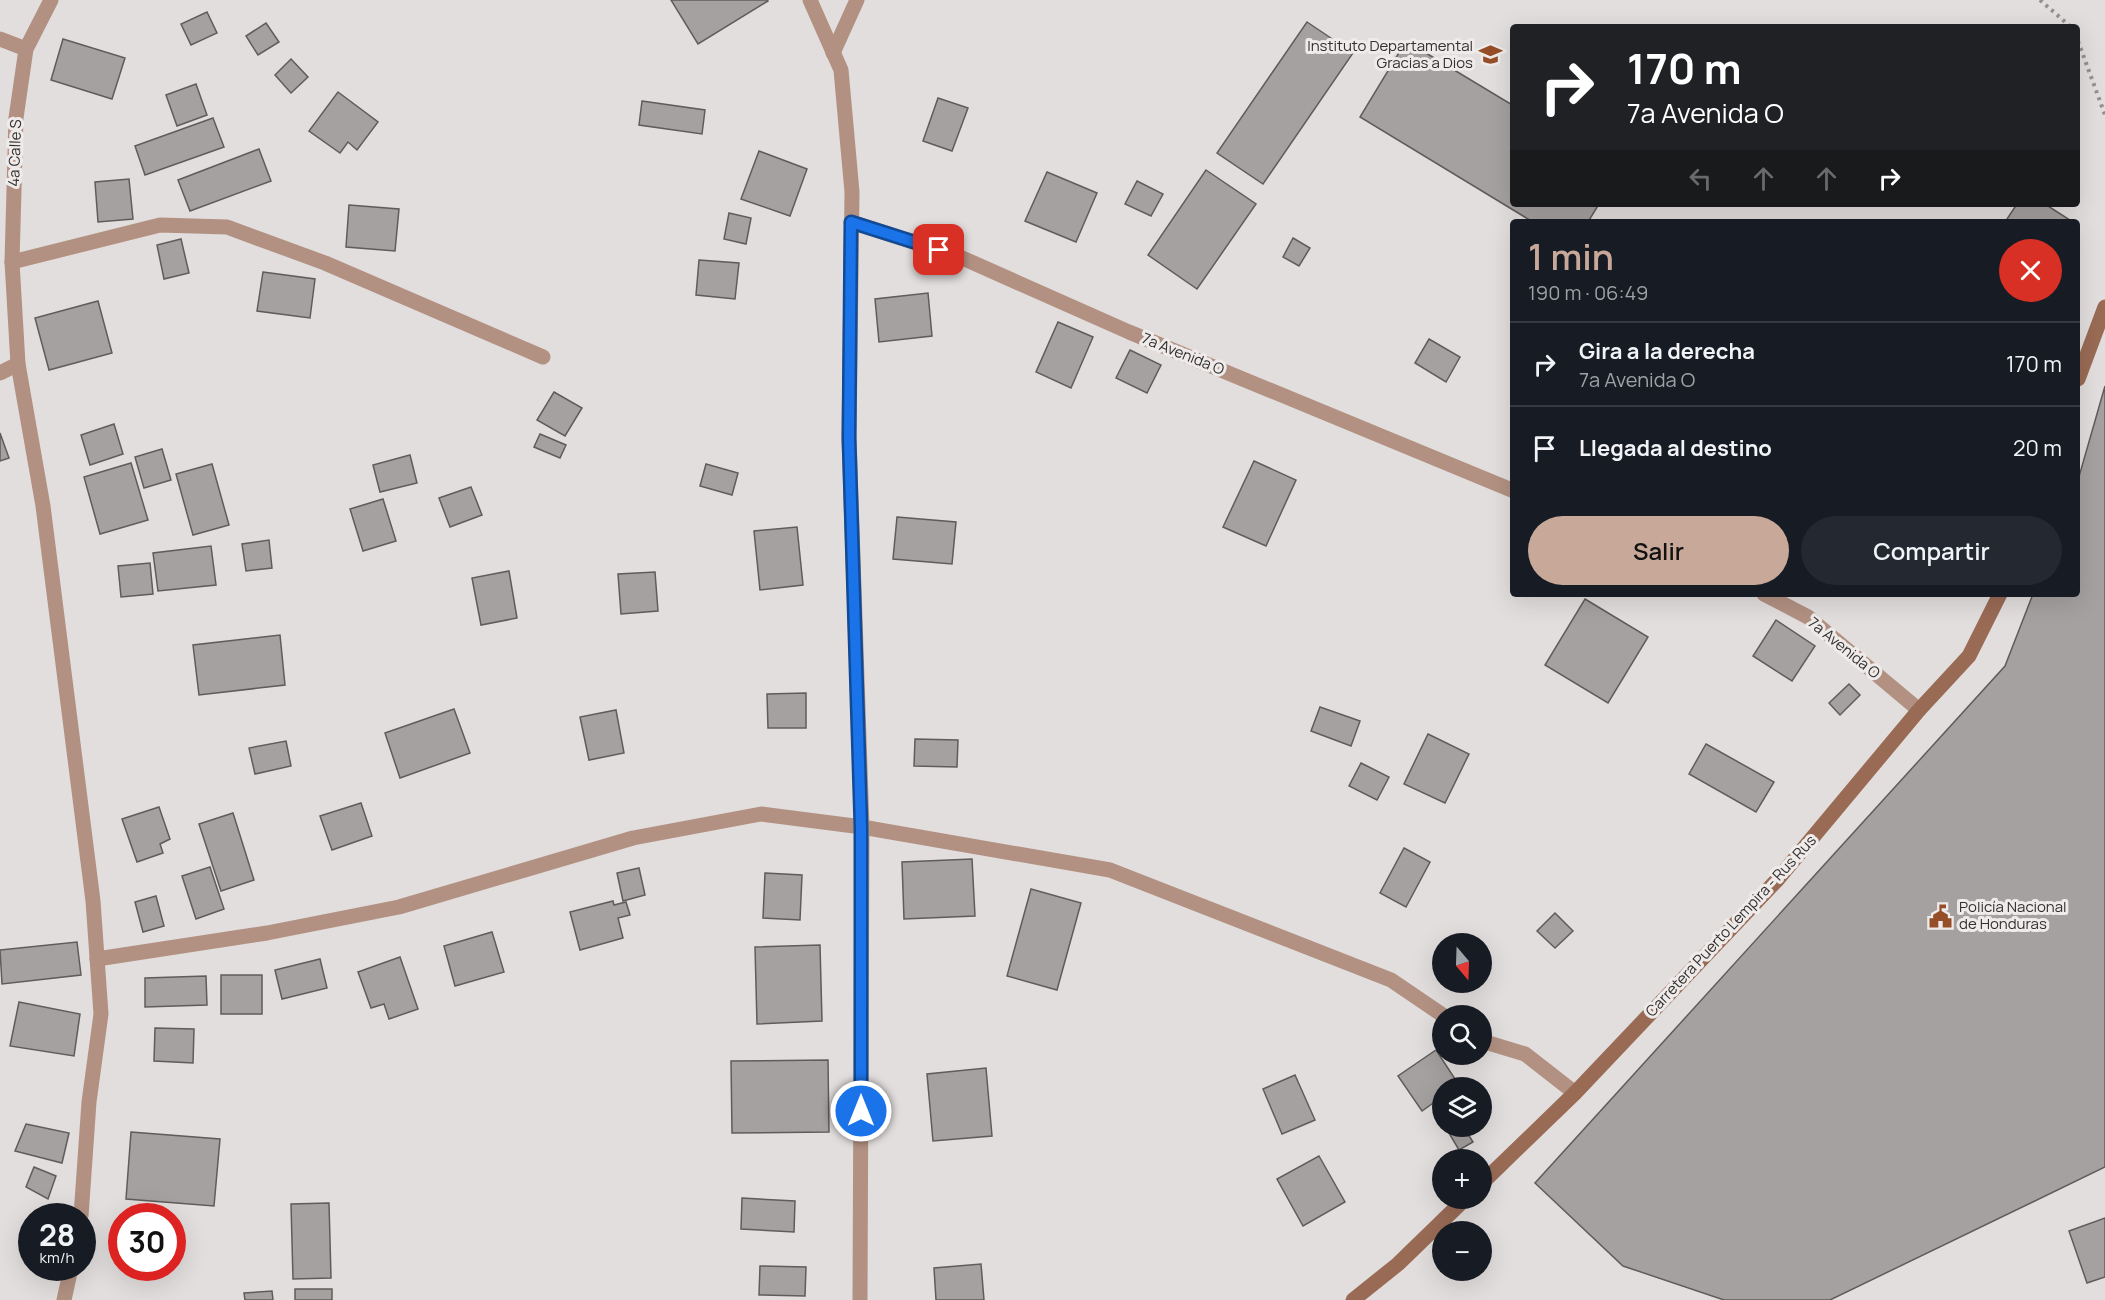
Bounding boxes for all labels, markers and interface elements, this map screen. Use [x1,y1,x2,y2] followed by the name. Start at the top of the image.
[1307,35,1473,73] place label: Instituto Departamental Gracias a Dios
[1627,39,1742,97] text: 170 m
[1478,42,1504,68] school or university icon: Instituto Departamental Gracias a Dios
[1528,48,1606,126] icon: right
[1627,94,1784,131] text: 7a Avenida O
[3,119,26,187] street label: 4a Calle S
[1684,162,1717,195] icon: left
[1747,162,1780,195] icon: ahead
[1810,162,1843,195] icon: ahead
[1873,162,1906,195] icon: right
[913,224,964,275] pin
[1528,232,1614,281] text: 1 min
[922,233,955,266] icon: arrive
[1999,239,2062,302] button: close
[1528,279,1649,306] text: 190 m · 06:49
[1139,327,1228,380] street label: 7a Avenida O
[1579,336,1755,366] text: Gira a la derecha
[1528,348,1561,381] icon: right
[2006,349,2062,379] text: 170 m
[1579,366,1695,393] text: 7a Avenida O
[1528,432,1561,465] icon: arrive
[1579,433,1772,463] text: Llegada al destino
[2013,433,2062,463] text: 20 m
[1528,516,1789,585] button: Salir
[1801,516,2062,585] button: Compartir
[1804,612,1885,683] street label: 7a Avenida O
[1641,830,1821,1021] street label: Carretera Puerto Lempira - Rus Rus
[1959,896,2067,934] place label: Policía Nacional de Honduras
[1928,903,1954,929] public building icon: Policía Nacional de Honduras
[1432,933,1492,993] north arrow
[1432,933,1492,1281] map controls
[1432,1005,1492,1065] button: search
[1432,1077,1492,1137] button: layers
[829,1079,893,1143] position arrow
[1432,1149,1492,1209] button: +
[108,1203,186,1281] speed limit sign: 30
[39,1214,75,1255] text: 28
[1432,1221,1492,1281] button: −
[40,1247,74,1268] text: km/h

